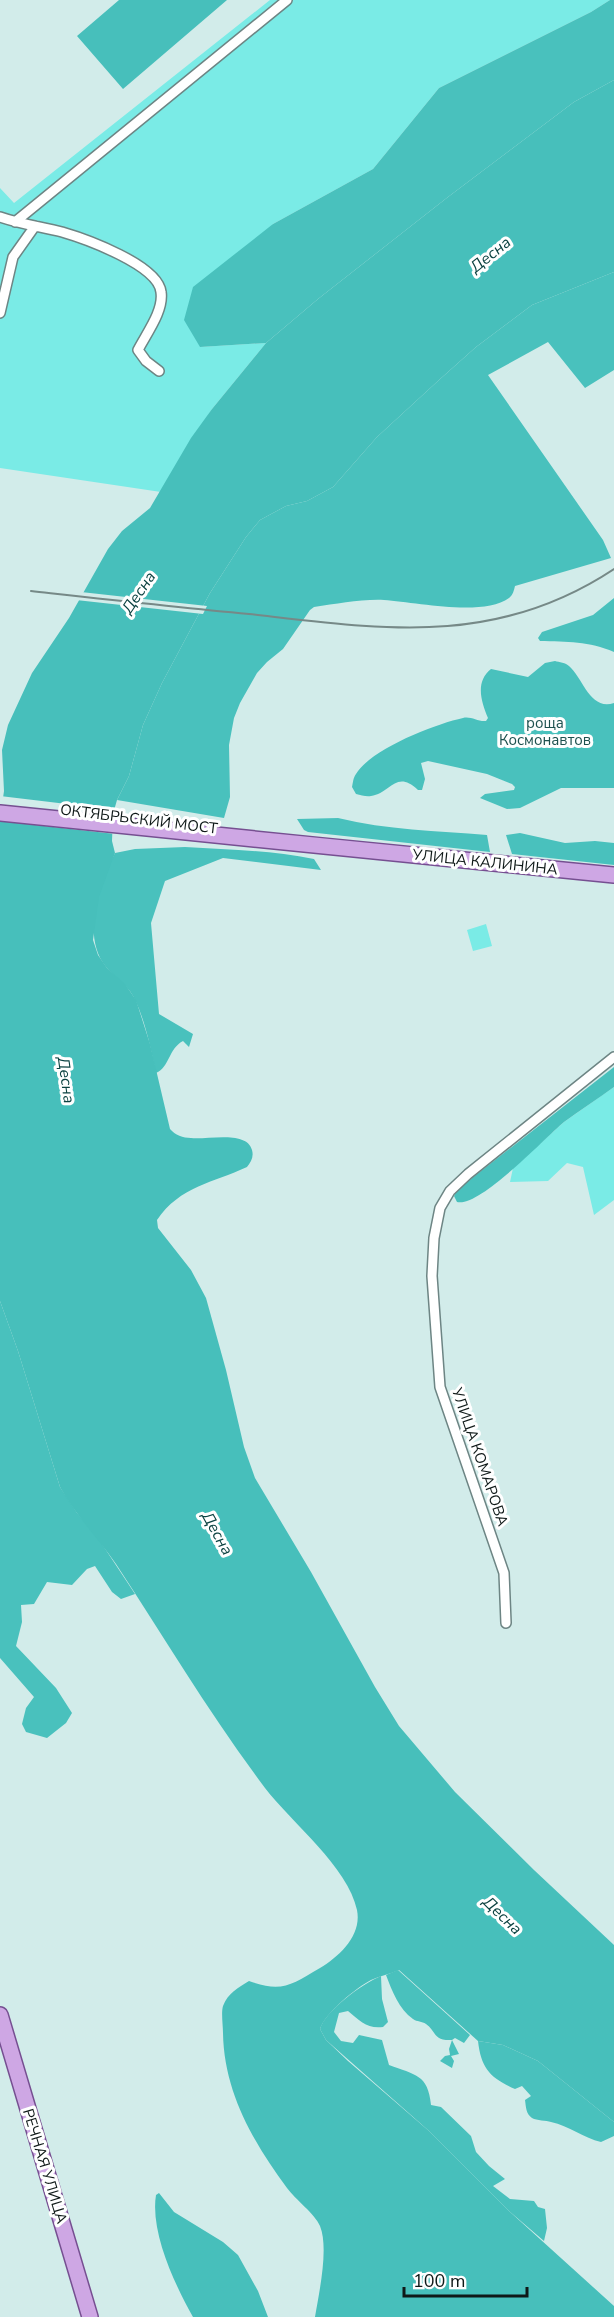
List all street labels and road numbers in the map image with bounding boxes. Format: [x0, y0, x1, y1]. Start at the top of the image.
street label: ОКТЯБРЬСКИЙ МОСТ [59, 799, 219, 839]
street label: УЛИЦА КАЛИНИНА [410, 844, 559, 880]
street label: УЛИЦА КОМАРОВА [447, 1384, 513, 1529]
street label: РЕЧНАЯ УЛИЦА [18, 2106, 72, 2226]

